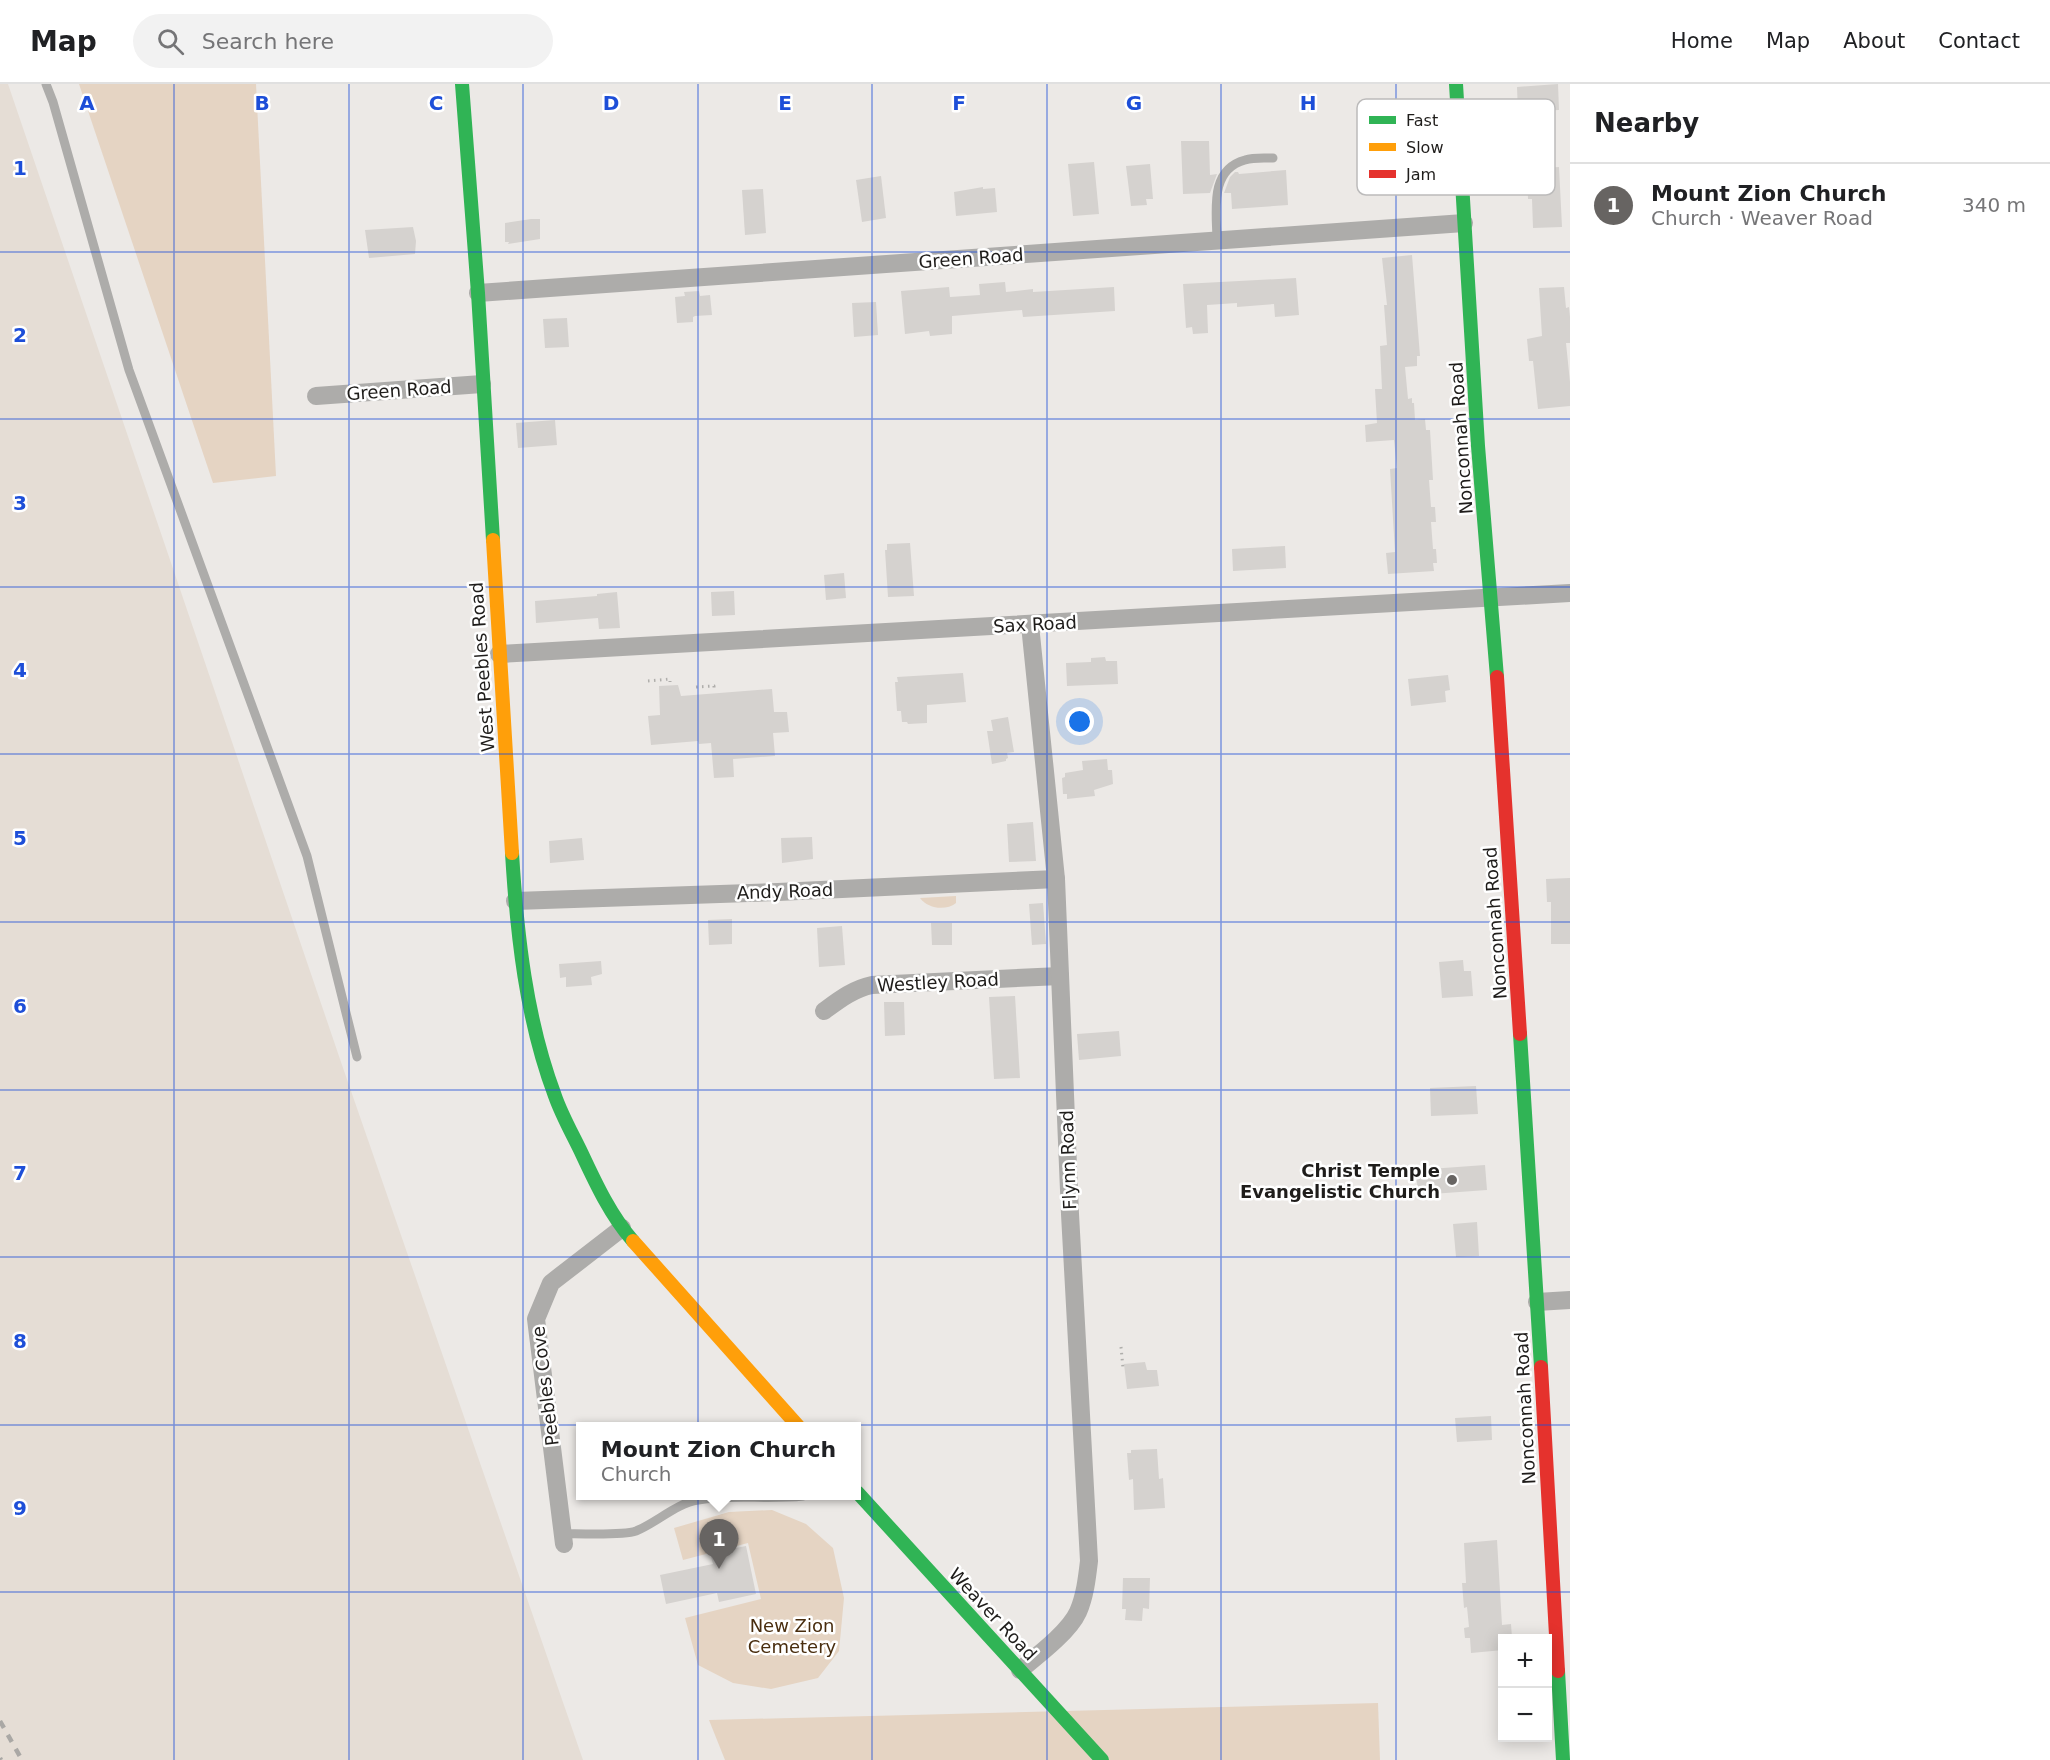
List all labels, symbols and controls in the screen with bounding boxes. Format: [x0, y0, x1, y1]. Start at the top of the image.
search box [133, 14, 553, 68]
text: Map [30, 25, 97, 58]
icon: search [154, 25, 187, 58]
text: Search here [202, 29, 334, 54]
text: Home [1671, 29, 1733, 53]
text: Map [1766, 29, 1810, 53]
text: About [1843, 29, 1905, 53]
text: Contact [1938, 29, 2020, 53]
text: A [79, 91, 95, 115]
text: B [254, 91, 270, 115]
text: C [429, 91, 443, 115]
text: D [603, 91, 619, 115]
text: E [778, 91, 792, 115]
text: F [952, 91, 966, 115]
text: G [1126, 91, 1142, 115]
text: H [1300, 91, 1316, 115]
legend [1357, 99, 1555, 195]
text: Nearby [1594, 108, 1699, 138]
text: Fast [1406, 111, 1438, 130]
text: Slow [1406, 138, 1443, 157]
text: 1 [13, 156, 27, 180]
text: Jam [1405, 165, 1436, 184]
text: Mount Zion Church [1651, 181, 1886, 206]
text: 1 [1607, 193, 1620, 217]
text: 340 m [1962, 193, 2026, 217]
text: Church · Weaver Road [1651, 206, 1873, 230]
street label: Green Road [918, 244, 1024, 272]
text: 2 [13, 323, 27, 347]
street label: Nonconnah Road [1445, 361, 1477, 515]
street label: Green Road [346, 376, 452, 404]
text: 3 [13, 491, 27, 515]
street label: West Peebles Road [466, 581, 498, 753]
street label: Sax Road [993, 611, 1077, 637]
text: 4 [13, 658, 27, 682]
your location [1065, 707, 1094, 736]
text: 5 [13, 826, 27, 850]
street label: Nonconnah Road [1479, 846, 1511, 1000]
street label: Andy Road [736, 879, 834, 903]
street label: Westley Road [877, 968, 999, 996]
text: 6 [13, 994, 27, 1018]
street label: Flynn Road [1056, 1110, 1080, 1210]
place label: Christ Temple Evangelistic Church [1240, 1160, 1440, 1202]
text: 7 [13, 1161, 27, 1185]
marker: Christ Temple Evangelistic Church [1445, 1173, 1459, 1187]
street label: Peebles Cove [527, 1325, 563, 1447]
text: 8 [13, 1329, 27, 1353]
street label: Nonconnah Road [1511, 1331, 1539, 1485]
popup [576, 1422, 861, 1500]
text: Mount Zion Church [601, 1437, 836, 1462]
text: Church [601, 1462, 672, 1486]
text: 9 [13, 1496, 27, 1520]
pin: 1 [700, 1520, 738, 1569]
street label: Weaver Road [945, 1563, 1041, 1665]
park label: New Zion Cemetery [748, 1615, 837, 1657]
map controls [1498, 1634, 1552, 1742]
button: + [1498, 1634, 1552, 1688]
button: − [1498, 1688, 1552, 1742]

